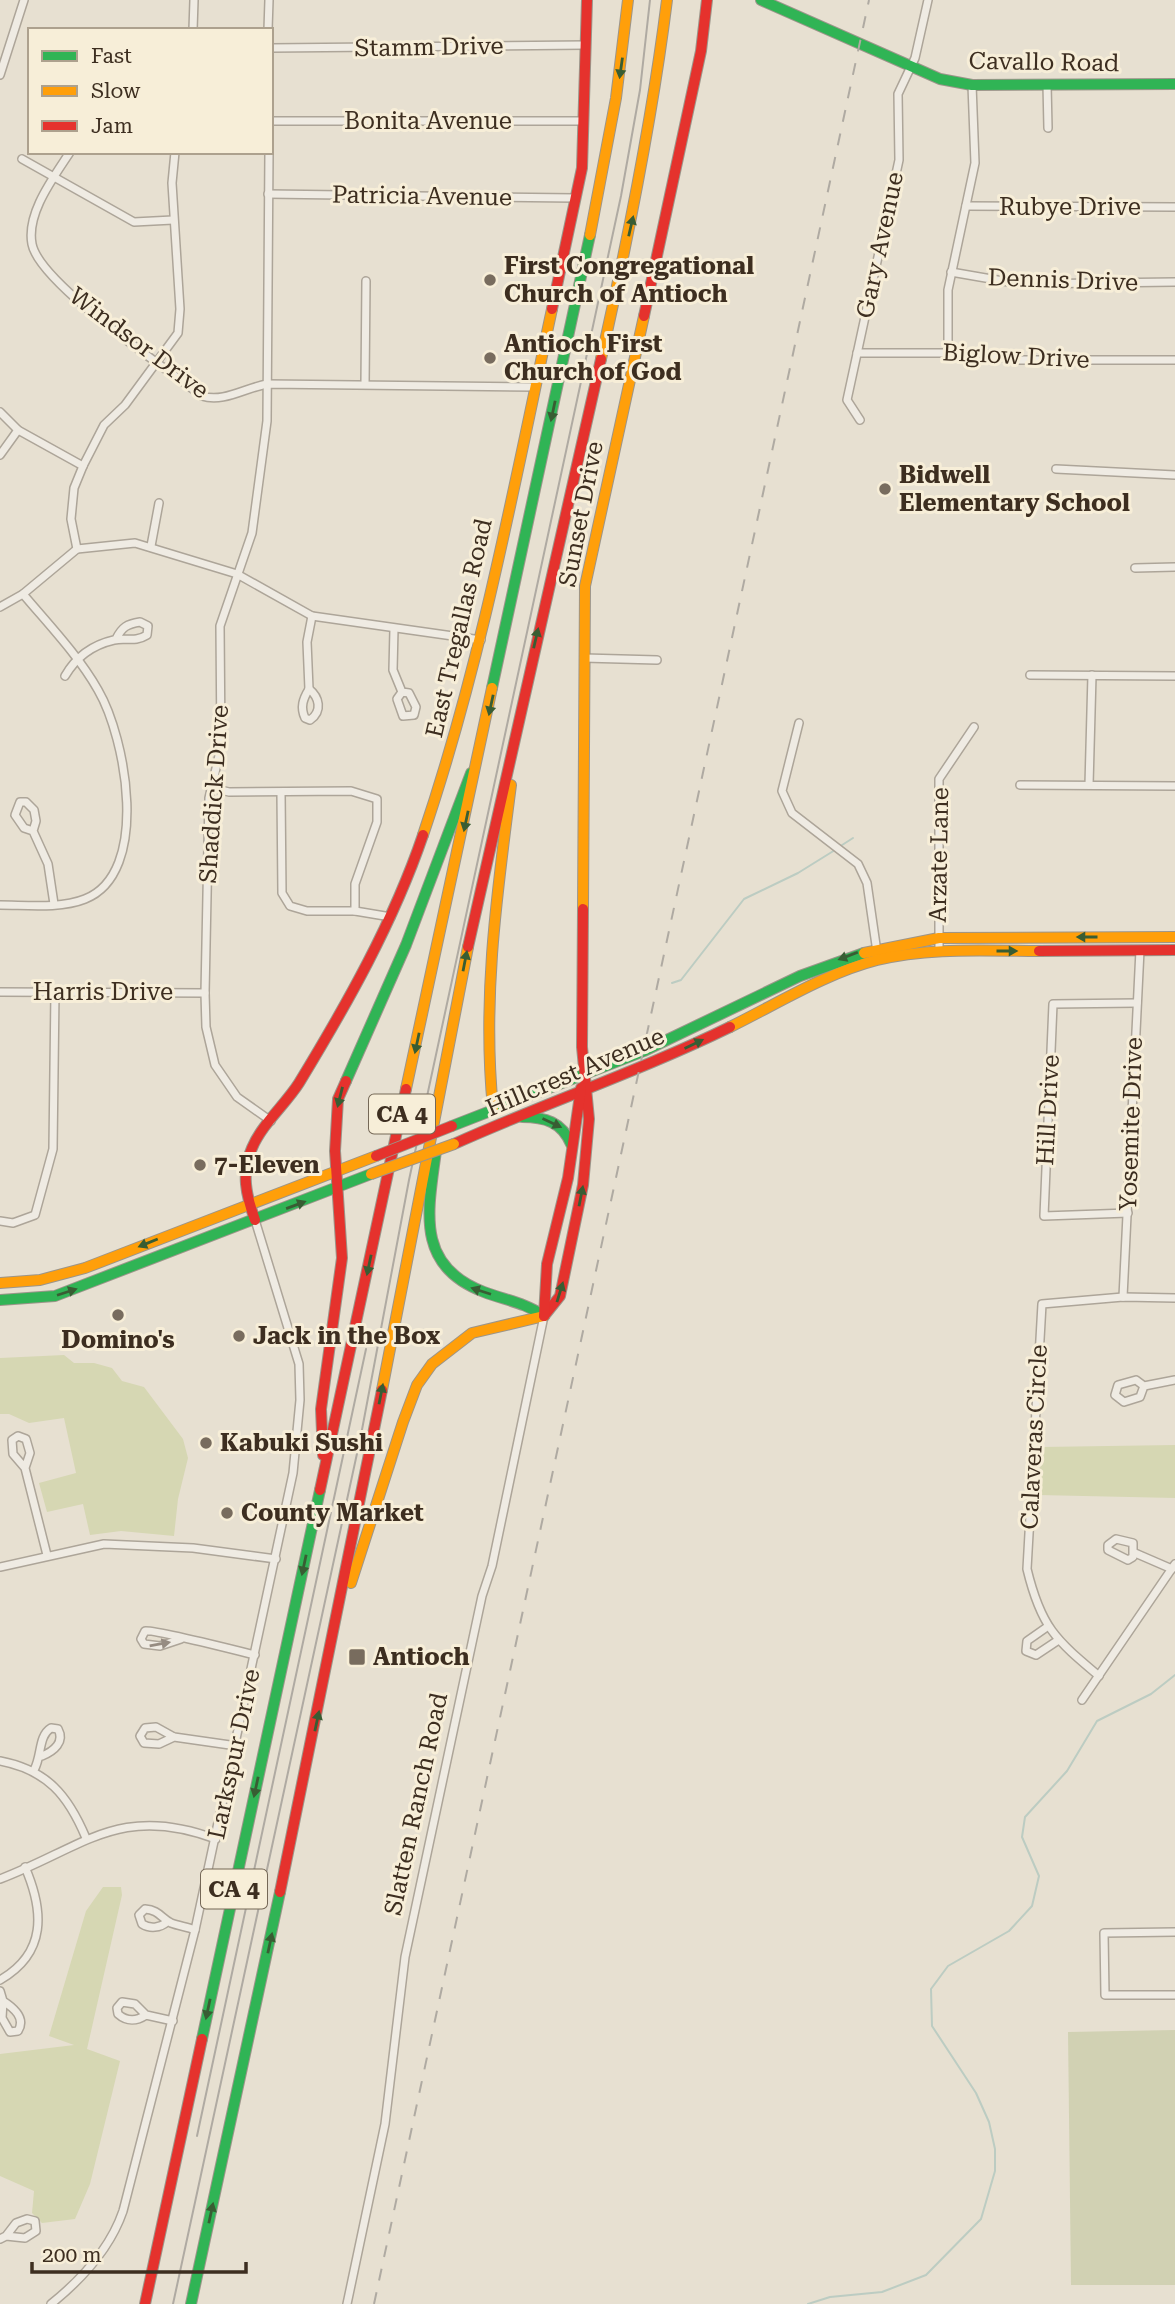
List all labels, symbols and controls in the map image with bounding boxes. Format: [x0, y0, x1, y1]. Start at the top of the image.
legend [28, 28, 273, 154]
street label: Stamm Drive [354, 32, 504, 62]
text: Fast [91, 44, 132, 68]
street label: Cavallo Road [968, 47, 1120, 77]
one-way arrow [615, 57, 626, 79]
text: Slow [91, 79, 141, 103]
street label: Bonita Avenue [344, 107, 512, 135]
text: Jam [91, 114, 133, 138]
street label: Gary Avenue [851, 169, 909, 321]
street label: Patricia Avenue [332, 180, 512, 212]
street label: Rubye Drive [999, 193, 1141, 221]
one-way arrow [626, 215, 637, 237]
place label: First Congregational Church of Antioch [504, 252, 754, 308]
street label: Dennis Drive [987, 263, 1139, 297]
marker: First Congregational Church of Antioch [482, 272, 498, 288]
street label: Windsor Drive [64, 281, 214, 405]
place label: Antioch First Church of God [504, 330, 681, 386]
street label: Biglow Drive [942, 338, 1090, 374]
marker: Antioch First Church of God [482, 350, 498, 366]
one-way arrow [548, 400, 559, 422]
street label: Sunset Drive [553, 439, 609, 589]
place label: Bidwell Elementary School [899, 461, 1130, 517]
marker: Bidwell Elementary School [877, 481, 893, 497]
street label: East Tregallas Road [420, 516, 498, 740]
one-way arrow [531, 627, 542, 649]
one-way arrow [485, 694, 496, 716]
street label: Shaddick Drive [194, 704, 234, 884]
street label: Arzate Lane [924, 787, 954, 923]
one-way arrow [460, 810, 471, 832]
one-way arrow [1075, 931, 1097, 943]
one-way arrow [996, 945, 1018, 957]
one-way arrow [460, 950, 471, 972]
one-way arrow [837, 950, 858, 961]
street label: Harris Drive [33, 978, 173, 1006]
street label: Hillcrest Avenue [482, 1022, 668, 1122]
one-way arrow [412, 1032, 423, 1054]
street label: Yosemite Drive [1114, 1037, 1148, 1211]
one-way arrow [684, 1038, 704, 1049]
street label: Hill Drive [1031, 1054, 1065, 1166]
one-way arrow [335, 1087, 346, 1109]
road number: CA 4 [369, 1094, 435, 1134]
one-way arrow [541, 1117, 562, 1129]
place label: 7-Eleven [214, 1151, 320, 1179]
marker: 7-Eleven [192, 1157, 208, 1173]
one-way arrow [576, 1185, 587, 1207]
one-way arrow [286, 1200, 307, 1211]
one-way arrow [138, 1238, 159, 1249]
one-way arrow [363, 1254, 374, 1276]
one-way arrow [556, 1281, 566, 1302]
one-way arrow [471, 1285, 492, 1296]
one-way arrow [57, 1286, 78, 1296]
marker: Domino's [110, 1307, 126, 1323]
place label: Jack in the Box [253, 1322, 440, 1350]
place label: Domino's [61, 1326, 175, 1354]
marker: Jack in the Box [231, 1328, 247, 1344]
street label: Calaveras Circle [1015, 1344, 1053, 1530]
one-way arrow [376, 1383, 387, 1405]
place label: Kabuki Sushi [220, 1429, 383, 1457]
marker: Kabuki Sushi [198, 1435, 214, 1451]
place label: County Market [241, 1499, 424, 1527]
marker: County Market [219, 1505, 235, 1521]
one-way arrow [299, 1554, 310, 1576]
one-way arrow [149, 1638, 171, 1649]
place label: Antioch [373, 1643, 470, 1671]
marker: Antioch [347, 1647, 367, 1667]
street label: Larkspur Drive [202, 1666, 266, 1842]
street label: Slatten Ranch Road [379, 1690, 453, 1918]
one-way arrow [311, 1710, 322, 1732]
one-way arrow [251, 1776, 262, 1798]
road number: CA 4 [201, 1870, 267, 1908]
one-way arrow [264, 1932, 275, 1954]
one-way arrow [203, 1998, 214, 2020]
one-way arrow [205, 2202, 216, 2224]
scale bar [32, 2230, 245, 2274]
text: 200 m [42, 2243, 102, 2267]

